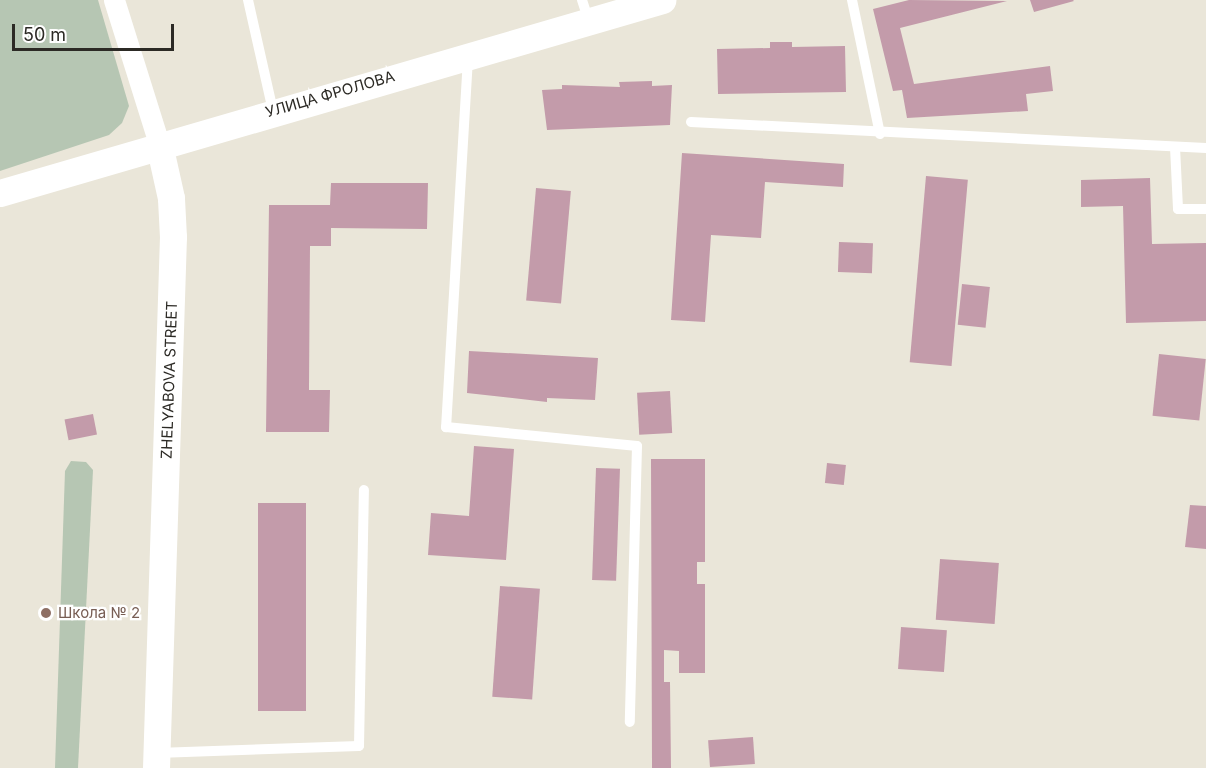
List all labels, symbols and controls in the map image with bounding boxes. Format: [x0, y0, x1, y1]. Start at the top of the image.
scale bar [15, 12, 177, 50]
text: 50 m [23, 24, 66, 45]
street label: УЛИЦА ФРОЛОВА [263, 67, 397, 121]
street label: ZHELYABOVA STREET [157, 301, 181, 459]
place label: Школа № 2 [58, 604, 140, 622]
marker: Школа № 2 [39, 606, 53, 620]

